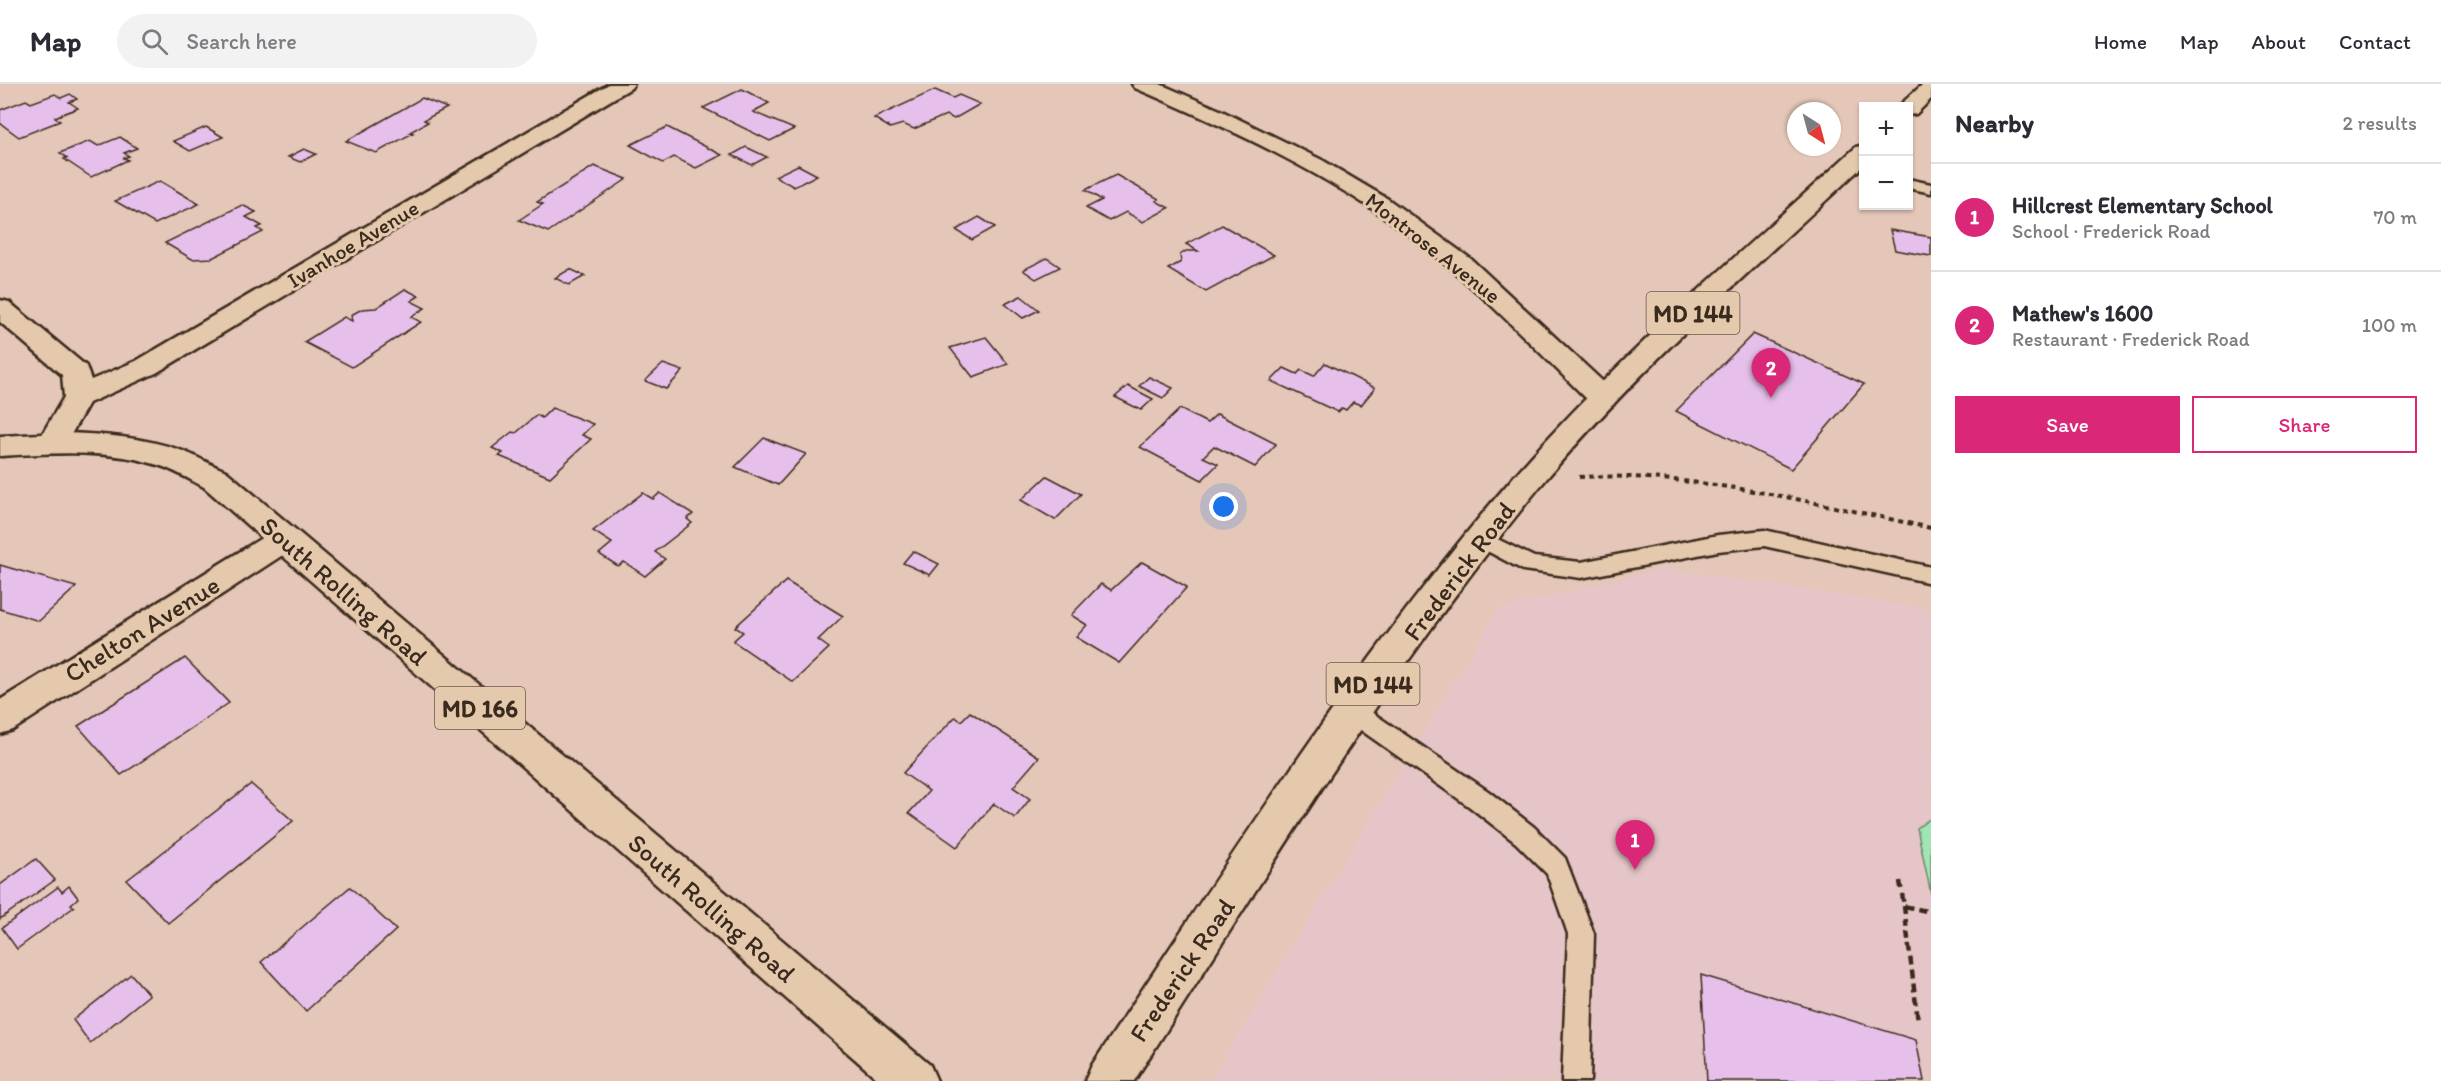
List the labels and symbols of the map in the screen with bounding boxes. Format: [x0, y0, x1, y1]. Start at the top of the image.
north arrow [1787, 102, 1841, 156]
street label: Montrose Avenue [1360, 187, 1506, 309]
street label: Ivanhoe Avenue [282, 194, 424, 294]
road number: MD 144 [1646, 292, 1740, 334]
pin: 2 [1752, 348, 1790, 398]
your location [1209, 492, 1238, 521]
street label: Frederick Road [1396, 495, 1522, 647]
street label: South Rolling Road [254, 510, 435, 673]
street label: Chelton Avenue [59, 569, 225, 689]
road number: MD 144 [1326, 663, 1420, 705]
road number: MD 166 [435, 687, 525, 729]
pin: 1 [1616, 820, 1654, 870]
street label: South Rolling Road [622, 827, 803, 990]
street label: Frederick Road [1122, 892, 1242, 1048]

